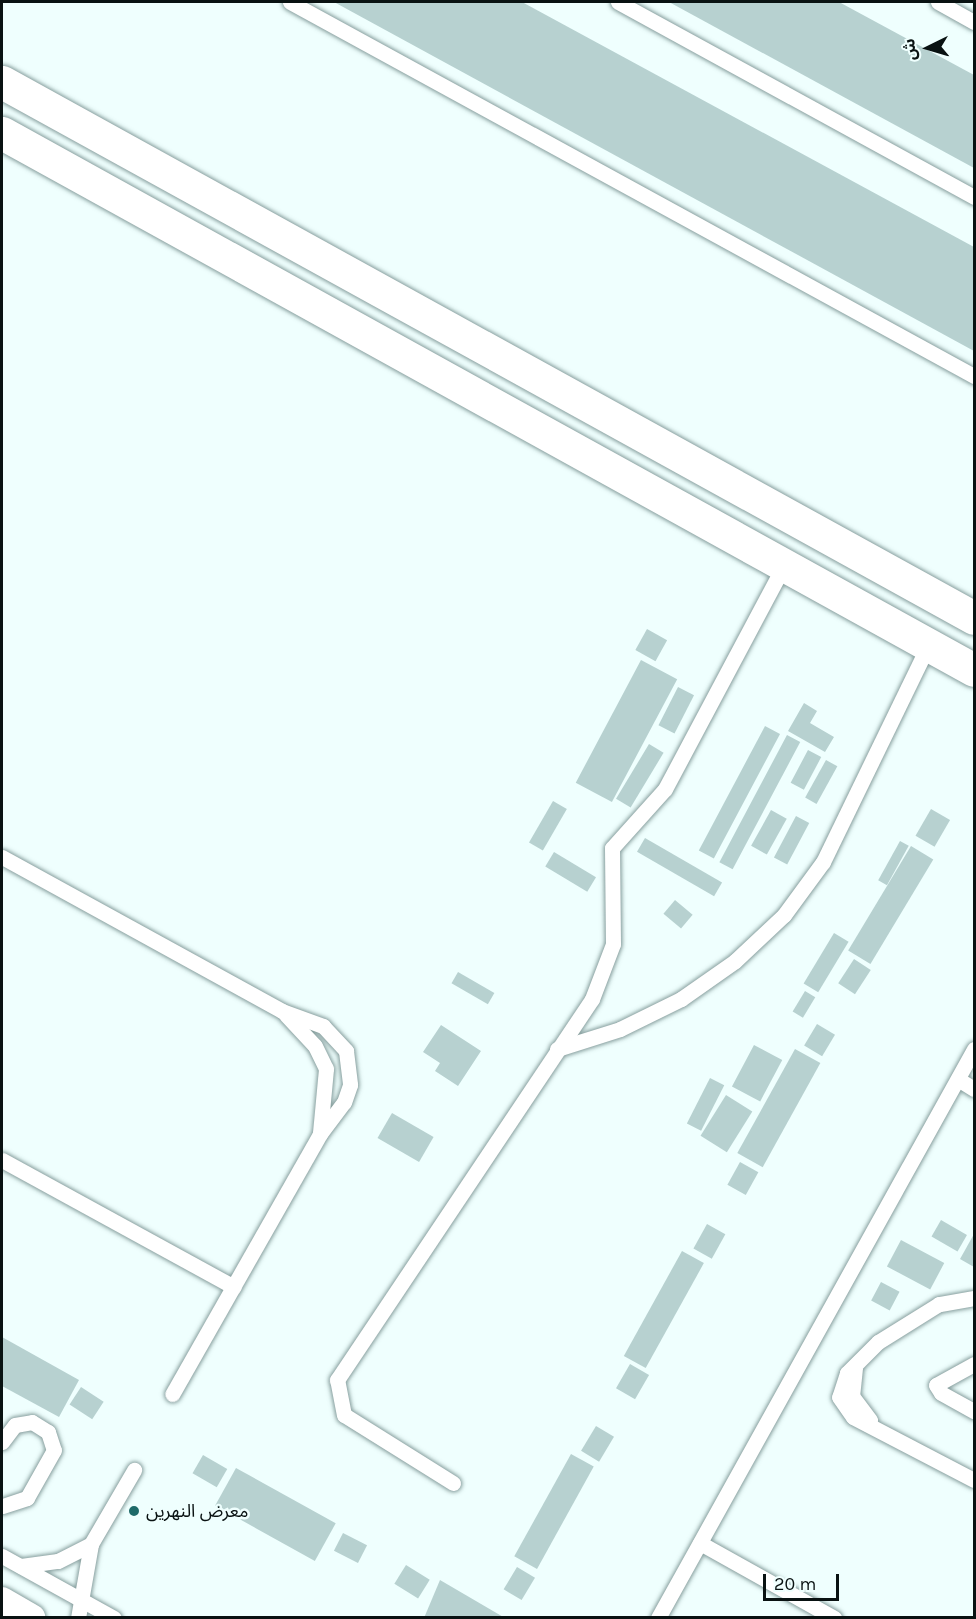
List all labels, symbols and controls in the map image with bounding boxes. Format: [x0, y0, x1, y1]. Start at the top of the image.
north arrow [898, 18, 958, 78]
text: ش [899, 38, 920, 61]
place label: معرض النهرين [146, 1500, 249, 1522]
marker: معرض النهرين [127, 1504, 141, 1518]
scale bar [766, 1562, 842, 1600]
text: 20 m [774, 1573, 816, 1595]

